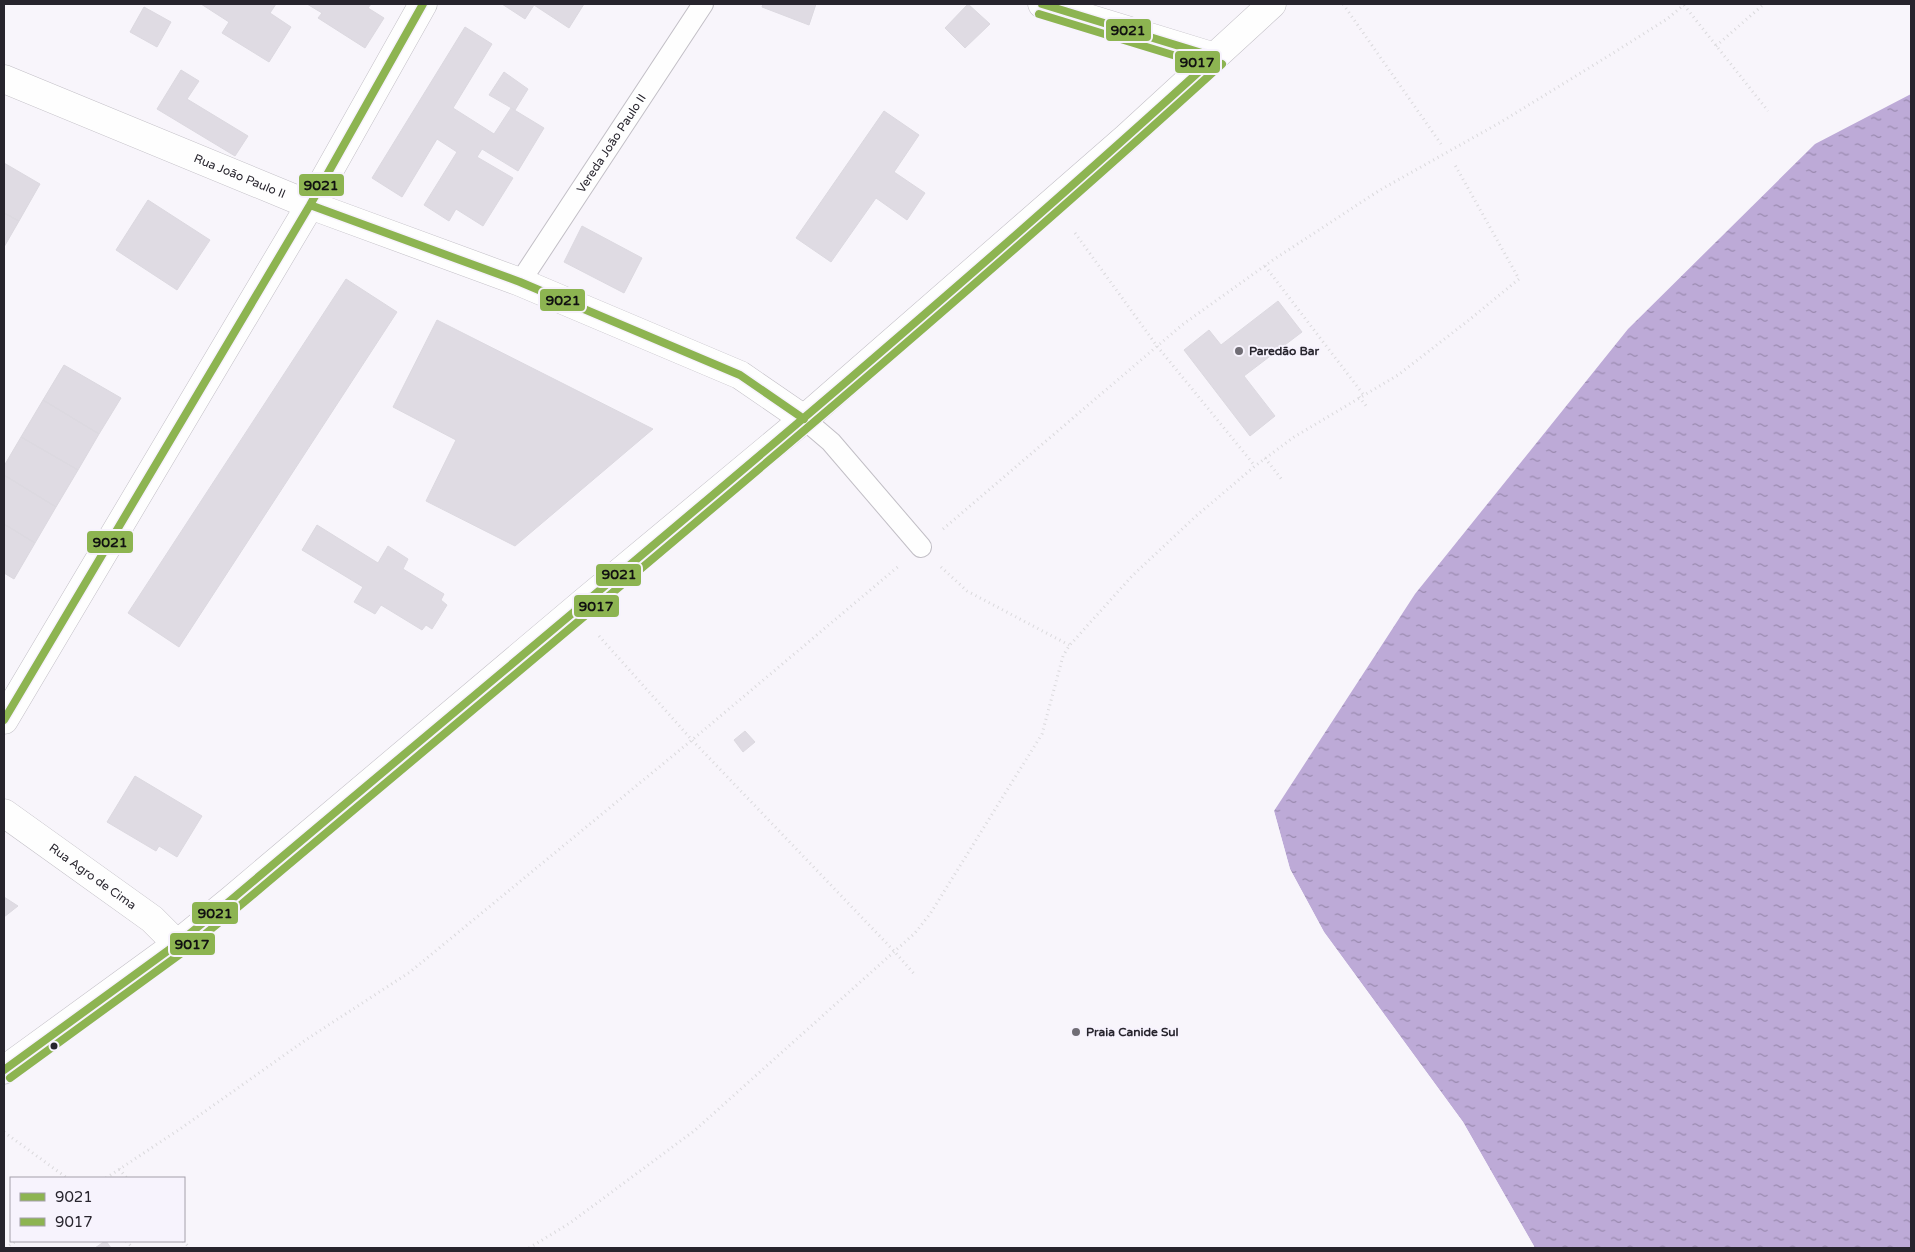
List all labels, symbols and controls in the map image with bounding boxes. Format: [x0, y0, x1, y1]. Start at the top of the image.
line badge: 9021 [1105, 18, 1152, 42]
text: 9021 [1110, 22, 1146, 39]
line badge: 9017 [1174, 50, 1221, 74]
text: 9017 [1179, 54, 1215, 71]
street label: Vereda João Paulo II [574, 91, 649, 195]
street label: Rua João Paulo II [192, 151, 288, 201]
line badge: 9021 [298, 173, 345, 197]
text: 9021 [303, 177, 339, 194]
line badge: 9021 [539, 288, 586, 312]
text: 9021 [545, 292, 581, 309]
place label: Paredão Bar [1249, 344, 1319, 358]
marker: Paredão Bar [1233, 345, 1245, 357]
line badge: 9021 [86, 530, 134, 554]
text: 9021 [92, 534, 128, 551]
line badge: 9021 [595, 563, 642, 587]
text: 9021 [601, 566, 637, 583]
line badge: 9017 [573, 594, 620, 618]
text: 9017 [578, 598, 614, 615]
street label: Rua Agro de Cima [46, 841, 139, 912]
line badge: 9021 [191, 901, 239, 925]
text: 9021 [197, 905, 233, 922]
line badge: 9017 [169, 932, 216, 956]
text: 9017 [174, 936, 210, 953]
place label: Praia Canide Sul [1086, 1025, 1179, 1039]
marker: Praia Canide Sul [1070, 1026, 1082, 1038]
unlabelled marker [49, 1041, 59, 1051]
legend [10, 1177, 185, 1242]
text: 9021 [55, 1188, 93, 1206]
text: 9017 [55, 1213, 93, 1231]

